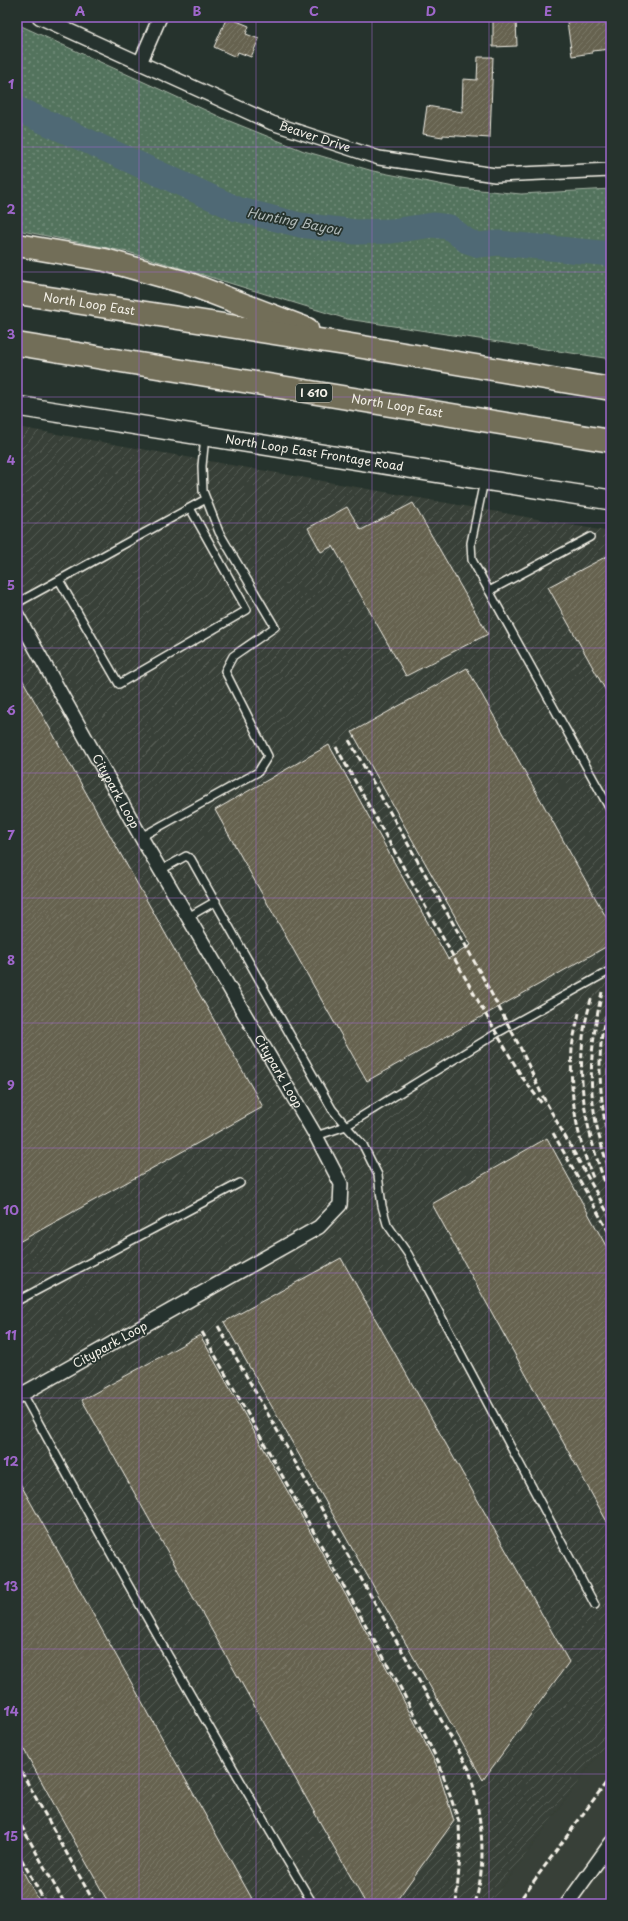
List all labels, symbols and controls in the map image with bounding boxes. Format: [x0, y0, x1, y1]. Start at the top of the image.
text: A [75, 1, 85, 20]
text: B [193, 1, 202, 20]
text: C [309, 1, 319, 20]
text: D [426, 1, 436, 20]
text: E [544, 1, 552, 20]
text: 1 [8, 74, 14, 93]
street label: Beaver Drive [277, 116, 353, 156]
text: 2 [6, 199, 16, 218]
water label: Hunting Bayou [246, 202, 344, 239]
street label: North Loop East [42, 287, 137, 319]
text: 3 [7, 324, 16, 343]
road number: I 610 [296, 384, 332, 402]
street label: North Loop East [350, 389, 444, 421]
street label: North Loop East Frontage Road [224, 429, 405, 475]
text: 4 [7, 450, 16, 469]
text: 5 [7, 575, 15, 594]
text: 6 [6, 700, 16, 719]
street label: Citypark Loop [88, 750, 144, 831]
text: 7 [7, 825, 15, 844]
text: 8 [7, 950, 15, 969]
street label: Citypark Loop [250, 1031, 308, 1111]
text: 9 [7, 1075, 15, 1094]
text: 10 [3, 1200, 19, 1219]
street label: Citypark Loop [69, 1316, 150, 1372]
text: 11 [5, 1325, 17, 1344]
text: 12 [3, 1451, 19, 1470]
text: 13 [4, 1576, 19, 1595]
text: 14 [3, 1701, 19, 1720]
text: 15 [4, 1826, 18, 1845]

